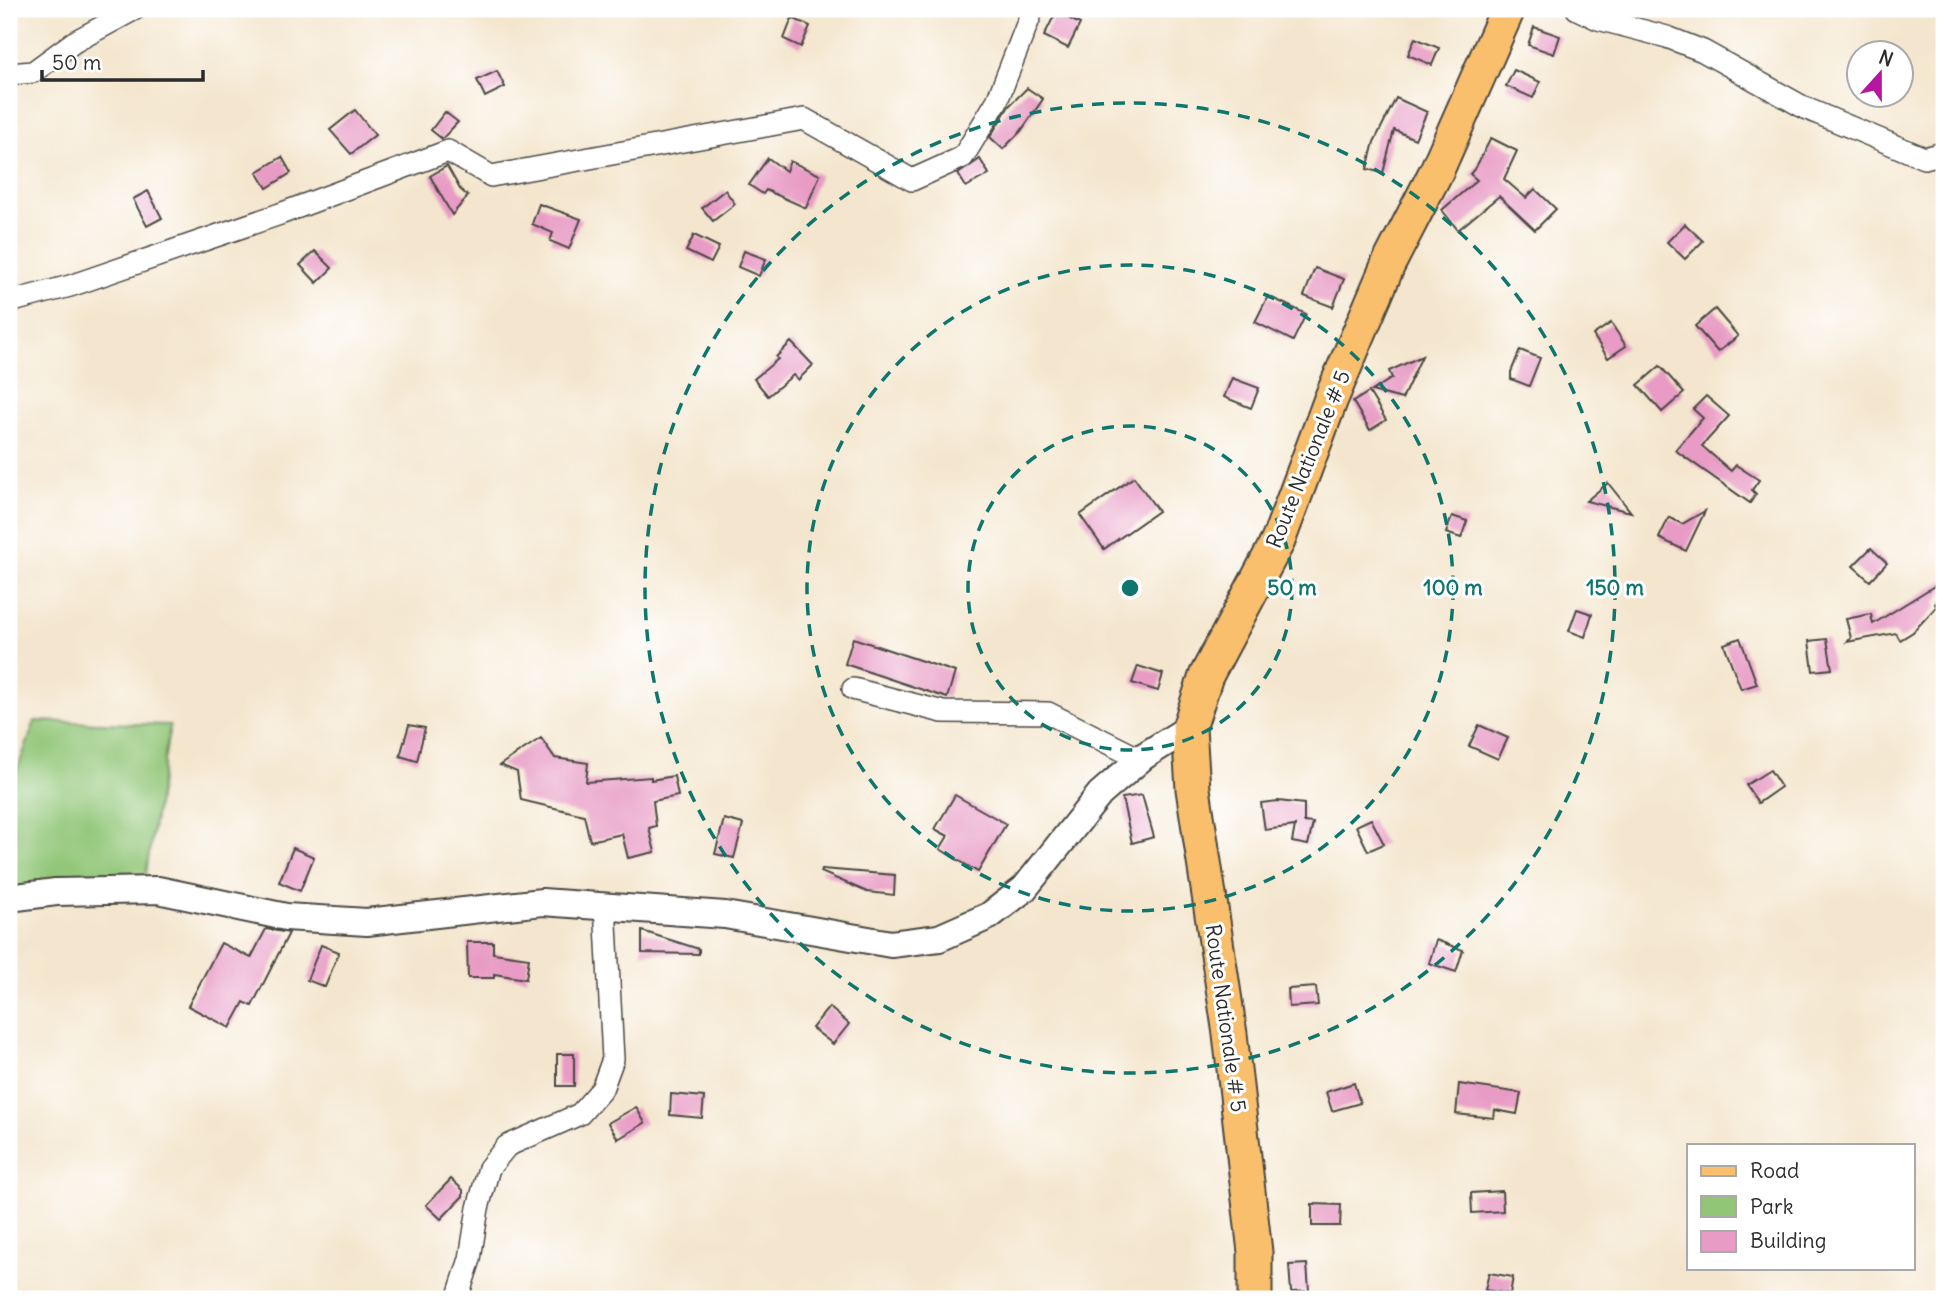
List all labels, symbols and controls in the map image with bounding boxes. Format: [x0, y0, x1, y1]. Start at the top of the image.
scale bar [42, 38, 203, 82]
north arrow [1844, 38, 1914, 108]
text: N [1876, 45, 1897, 72]
text: 50 m [52, 49, 101, 76]
street label: Route Nationale # 5 [1260, 366, 1356, 552]
text: 50 m [1267, 574, 1317, 601]
text: 100 m [1423, 574, 1483, 601]
text: 150 m [1586, 574, 1644, 601]
centre of rings [1118, 576, 1142, 600]
street label: Route Nationale # 5 [1199, 922, 1253, 1114]
legend [1687, 1144, 1914, 1270]
text: Road [1750, 1157, 1799, 1184]
text: Park [1750, 1193, 1793, 1220]
text: Building [1750, 1227, 1826, 1254]

